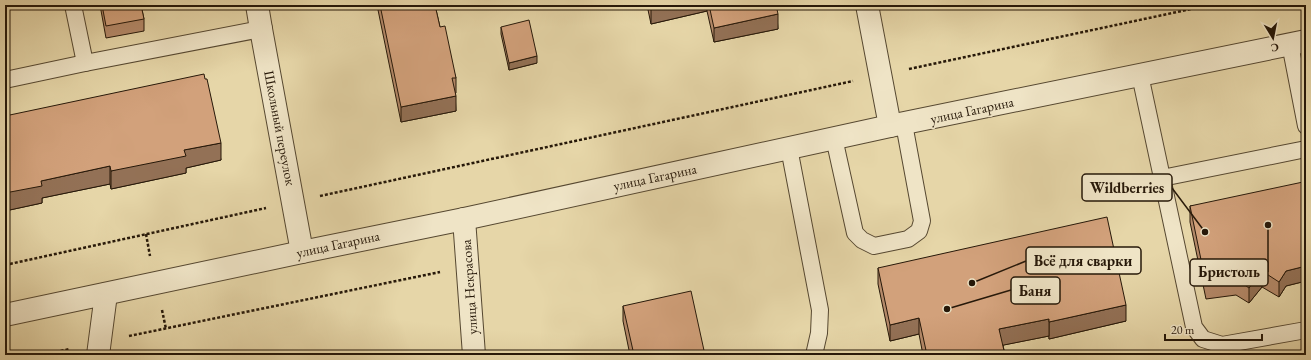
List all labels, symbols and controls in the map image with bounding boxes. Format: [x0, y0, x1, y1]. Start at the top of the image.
north arrow [1253, 18, 1293, 58]
text: С [1269, 40, 1280, 55]
street label: Школьный переулок [260, 69, 300, 187]
street label: улица Гагарина [929, 92, 1016, 128]
street label: улица Гагарина [612, 159, 699, 195]
callout: Wildberries [1082, 174, 1172, 201]
text: Wildberries [1090, 178, 1164, 197]
street label: улица Гагарина [295, 226, 382, 262]
street label: улица Некрасова [457, 238, 481, 335]
callout: Всё для сварки [1026, 247, 1141, 274]
text: Всё для сварки [1034, 251, 1132, 270]
callout: Бристоль [1190, 259, 1268, 286]
text: Бристоль [1198, 262, 1260, 281]
callout: Баня [1011, 277, 1060, 304]
text: Баня [1019, 281, 1051, 300]
scale bar [1165, 316, 1262, 342]
text: 20 m [1171, 322, 1195, 338]

